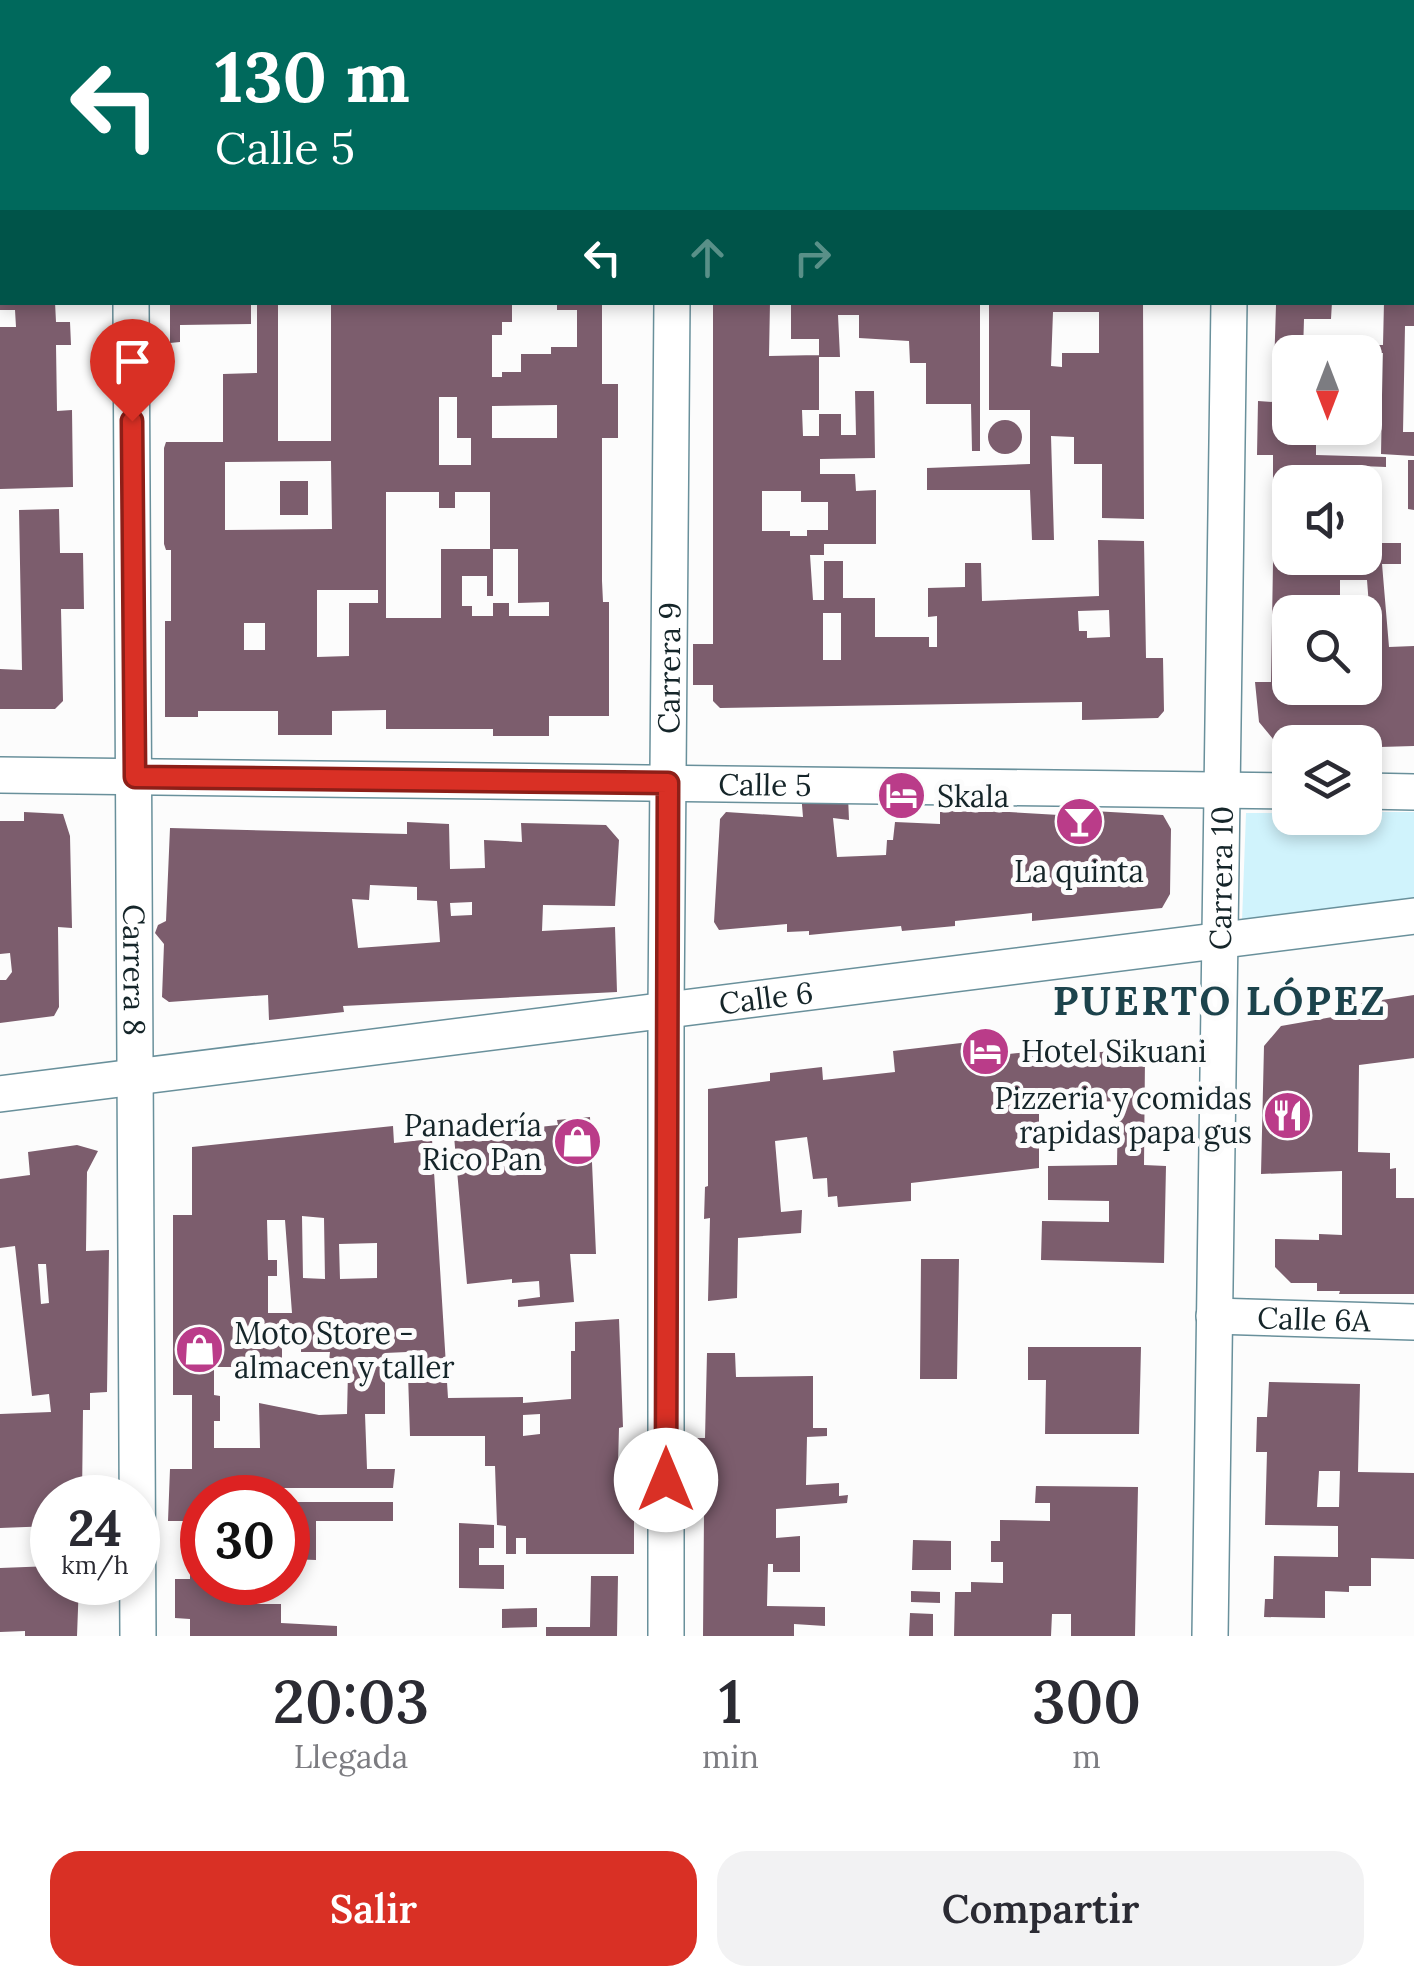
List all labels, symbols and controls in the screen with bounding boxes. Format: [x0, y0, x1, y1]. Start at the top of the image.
text: 130 m [215, 32, 410, 121]
icon: left [50, 40, 180, 170]
text: Calle 5 [215, 119, 355, 176]
icon: left [575, 230, 630, 285]
icon: ahead [680, 230, 735, 285]
icon: right [785, 230, 840, 285]
pin [90, 319, 175, 422]
icon: arrive [105, 334, 160, 389]
north arrow [1272, 335, 1382, 445]
map controls [1272, 335, 1382, 835]
button: sound [1272, 465, 1382, 575]
button: search [1272, 595, 1382, 705]
street label: Carrera 9 [649, 602, 688, 734]
button: layers [1272, 725, 1382, 835]
street label: Calle 5 [718, 765, 812, 804]
hotel icon: Skala [876, 770, 928, 822]
place label: Skala [937, 777, 1009, 815]
bar icon: La quinta [1053, 796, 1105, 848]
street label: Carrera 10 [1201, 806, 1241, 950]
place label: La quinta [1014, 852, 1144, 890]
street label: Carrera 8 [115, 904, 154, 1036]
street label: Calle 6 [717, 973, 815, 1022]
district label: PUERTO LÓPEZ [1053, 975, 1387, 1026]
hotel icon: Hotel Sikuani [960, 1025, 1012, 1077]
place label: Hotel Sikuani [1021, 1032, 1207, 1070]
place label: Pizzeria y comidas rapidas papa gus [994, 1079, 1252, 1152]
restaurant icon: Pizzeria y comidas rapidas papa gus [1261, 1089, 1313, 1141]
place label: Panadería Rico Pan [404, 1106, 542, 1178]
shop icon: Panadería Rico Pan [551, 1116, 603, 1168]
street label: Calle 6A [1257, 1298, 1372, 1340]
place label: Moto Store - almacen y taller [234, 1314, 455, 1387]
shop icon: Moto Store - almacen y taller [173, 1324, 225, 1376]
position arrow [614, 1428, 718, 1532]
speed limit sign: 30 [180, 1475, 310, 1605]
text: 24 [68, 1496, 122, 1560]
text: km/h [61, 1549, 129, 1581]
text: 20:03 [273, 1663, 429, 1739]
text: 1 [719, 1663, 742, 1739]
text: 300 [1032, 1663, 1141, 1739]
text: Llegada [294, 1736, 408, 1777]
text: min [702, 1736, 759, 1777]
text: m [1072, 1736, 1101, 1777]
button: Salir [50, 1851, 697, 1966]
button: Compartir [717, 1851, 1364, 1966]

